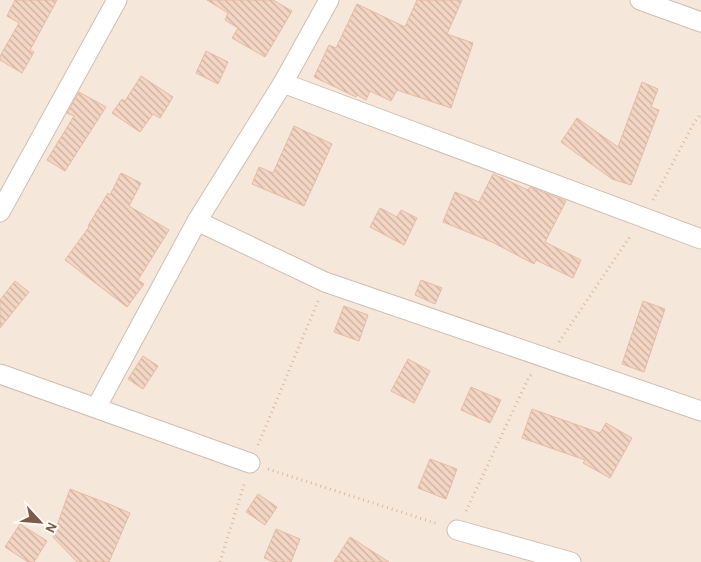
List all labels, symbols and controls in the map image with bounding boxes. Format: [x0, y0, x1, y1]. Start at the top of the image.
north arrow [15, 497, 65, 547]
text: N [42, 520, 59, 535]

